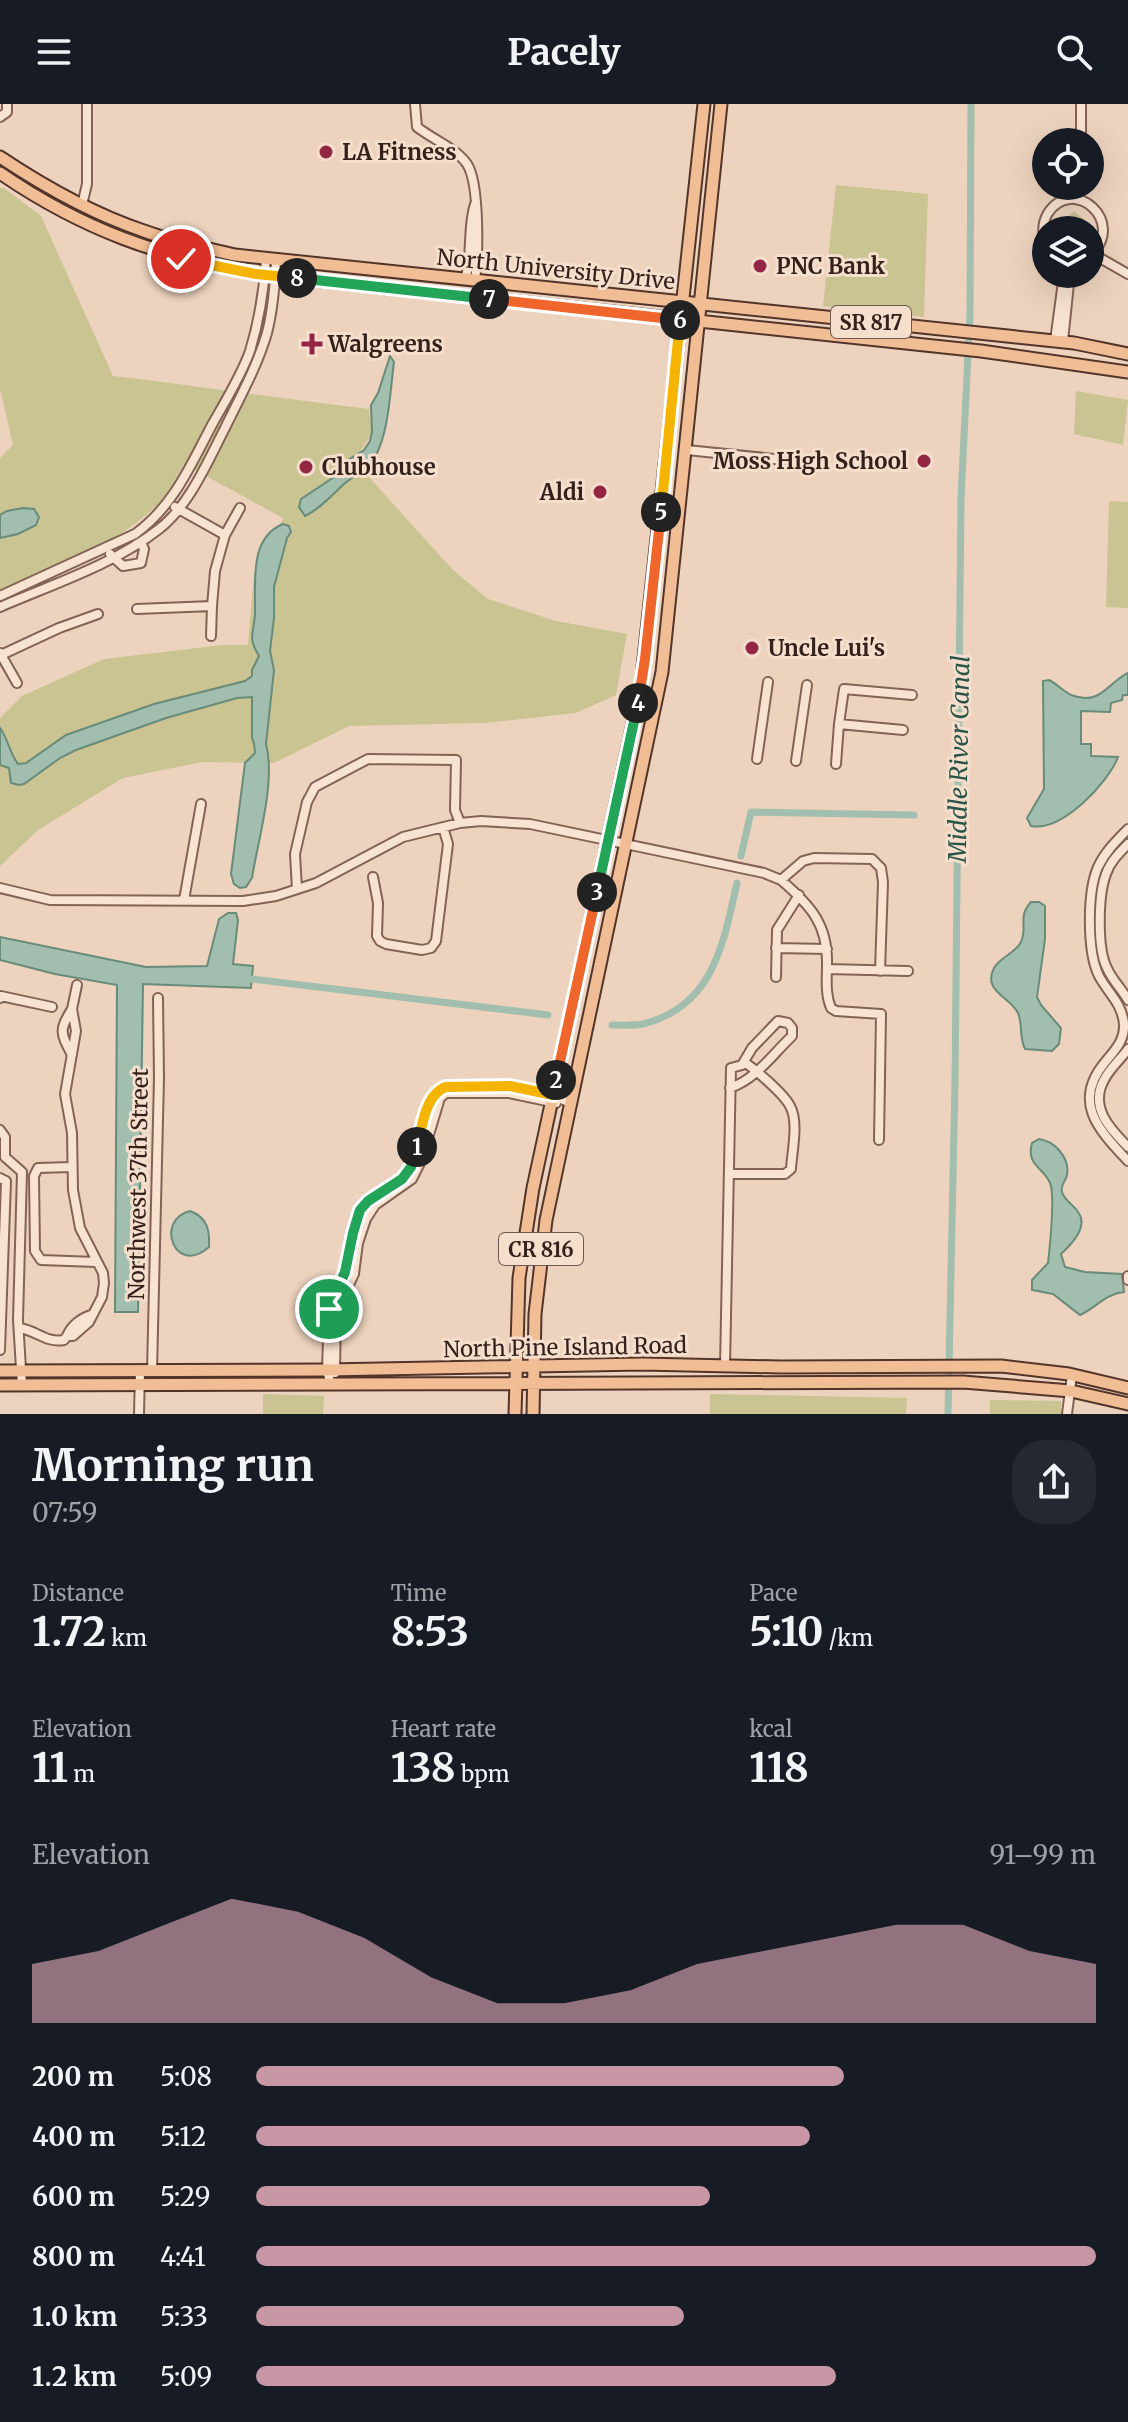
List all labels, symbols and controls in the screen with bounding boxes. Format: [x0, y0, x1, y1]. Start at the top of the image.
icon: menu [32, 30, 76, 74]
text: Pacely [507, 30, 621, 75]
icon: search [1052, 30, 1096, 74]
map controls [1032, 128, 1104, 288]
button: locate [1032, 128, 1104, 200]
place label: LA Fitness [342, 138, 457, 166]
marker: LA Fitness [317, 143, 335, 161]
button: layers [1032, 216, 1104, 288]
pin [147, 225, 215, 293]
icon: check [159, 237, 203, 281]
street label: North University Drive [435, 243, 677, 295]
place label: PNC Bank [776, 252, 886, 280]
marker: PNC Bank [751, 257, 769, 275]
pin: 8 [277, 258, 317, 298]
text: 8 [290, 264, 304, 292]
pin: 7 [469, 279, 509, 319]
text: 7 [482, 285, 496, 313]
pin: 6 [660, 300, 700, 340]
text: 6 [673, 306, 687, 334]
road number: SR 817 [831, 306, 911, 338]
place label: Walgreens [327, 330, 443, 358]
marker: Walgreens [303, 335, 321, 353]
place label: Moss High School [713, 447, 908, 475]
marker: Moss High School [915, 452, 933, 470]
place label: Clubhouse [322, 453, 436, 481]
marker: Clubhouse [297, 458, 315, 476]
place label: Aldi [539, 478, 584, 506]
marker: Aldi [591, 483, 609, 501]
pin: 5 [641, 492, 681, 532]
text: 5 [655, 498, 667, 526]
place label: Uncle Lui's [768, 634, 885, 662]
marker: Uncle Lui's [743, 639, 761, 657]
water label: Middle River Canal [942, 655, 976, 864]
pin: 4 [618, 683, 658, 723]
text: 4 [631, 689, 645, 717]
pin: 3 [577, 872, 617, 912]
text: 3 [591, 878, 603, 906]
pin: 2 [536, 1060, 576, 1100]
text: 2 [550, 1066, 562, 1094]
street label: Northwest 37th Street [122, 1067, 154, 1300]
pin: 1 [397, 1127, 437, 1167]
text: 1 [412, 1133, 422, 1161]
road number: CR 816 [499, 1233, 583, 1265]
pin [295, 1275, 363, 1343]
icon: arrive [307, 1287, 351, 1331]
street label: North Pine Island Road [443, 1331, 687, 1363]
text: Morning run [32, 1438, 314, 1493]
button: share [1012, 1440, 1096, 1524]
text: 07:59 [32, 1496, 98, 1529]
text: Distance [32, 1579, 124, 1607]
text: Time [391, 1579, 446, 1607]
text: Pace [749, 1579, 797, 1607]
text: 1.72 [32, 1607, 106, 1657]
text: 8:53 [391, 1607, 469, 1657]
text: 5:10 [749, 1607, 824, 1657]
text: km [106, 1624, 147, 1652]
text: /km [824, 1624, 873, 1652]
text: Elevation [32, 1715, 132, 1743]
text: Heart rate [391, 1715, 496, 1743]
text: kcal [749, 1715, 793, 1743]
text: 11 [32, 1743, 68, 1793]
text: 138 [391, 1743, 456, 1793]
text: 118 [749, 1743, 809, 1793]
text: m [68, 1760, 95, 1788]
text: bpm [456, 1760, 510, 1788]
text: Elevation [32, 1838, 150, 1871]
text: 91–99 m [989, 1838, 1096, 1871]
text: 200 m [32, 2060, 114, 2093]
text: 5:08 [160, 2060, 212, 2093]
text: 400 m [32, 2120, 115, 2153]
text: 5:12 [160, 2120, 206, 2153]
text: 600 m [32, 2180, 115, 2213]
text: 5:29 [160, 2180, 210, 2213]
text: 800 m [32, 2240, 115, 2273]
text: 4:41 [160, 2240, 206, 2273]
text: 1.0 km [32, 2300, 117, 2333]
text: 5:33 [160, 2300, 208, 2333]
text: 1.2 km [32, 2360, 117, 2393]
text: 5:09 [160, 2360, 212, 2393]

